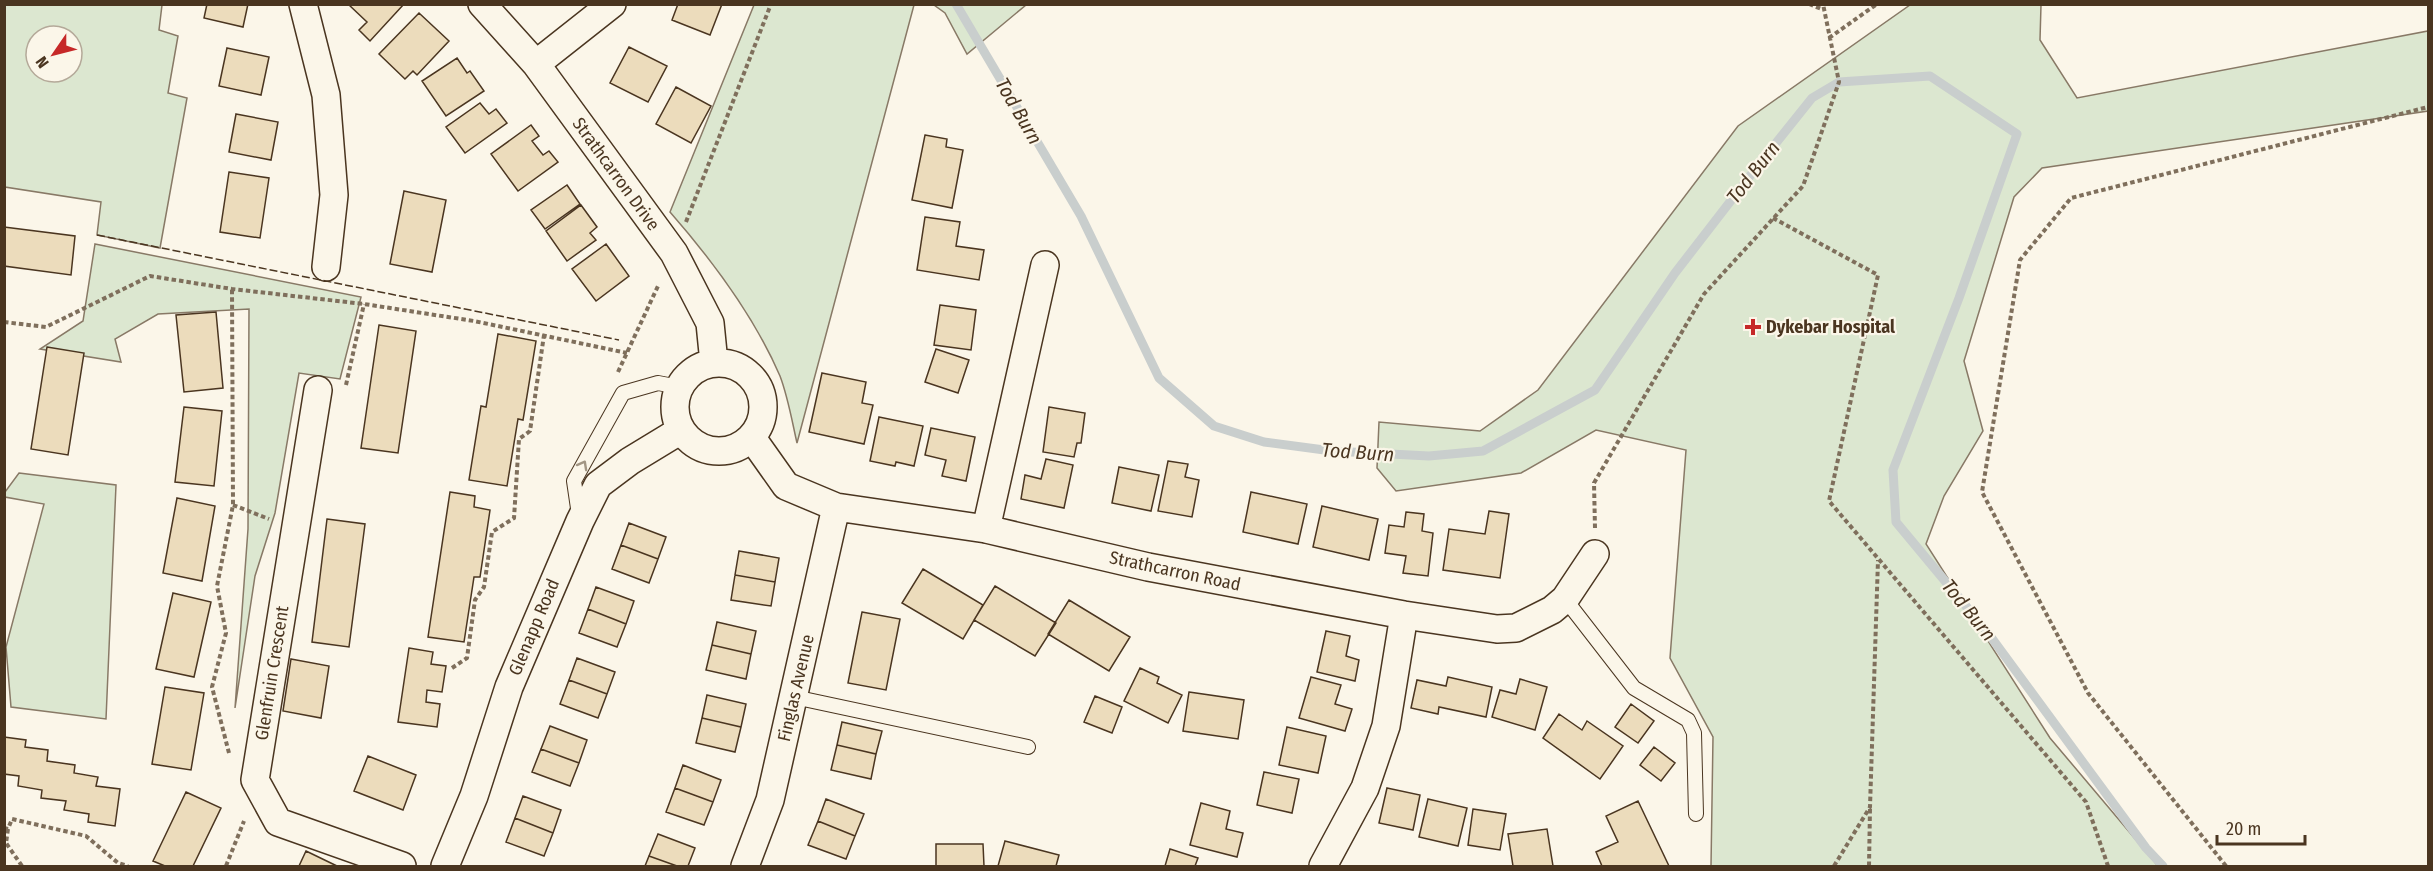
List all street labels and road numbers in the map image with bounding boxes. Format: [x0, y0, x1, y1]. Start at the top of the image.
street label: Strathcarron Drive [568, 113, 664, 235]
street label: Strathcarron Road [1107, 546, 1243, 596]
street label: Glenapp Road [504, 575, 564, 679]
street label: Glenfruin Crescent [251, 604, 293, 742]
street label: Finglas Avenue [773, 632, 819, 744]

